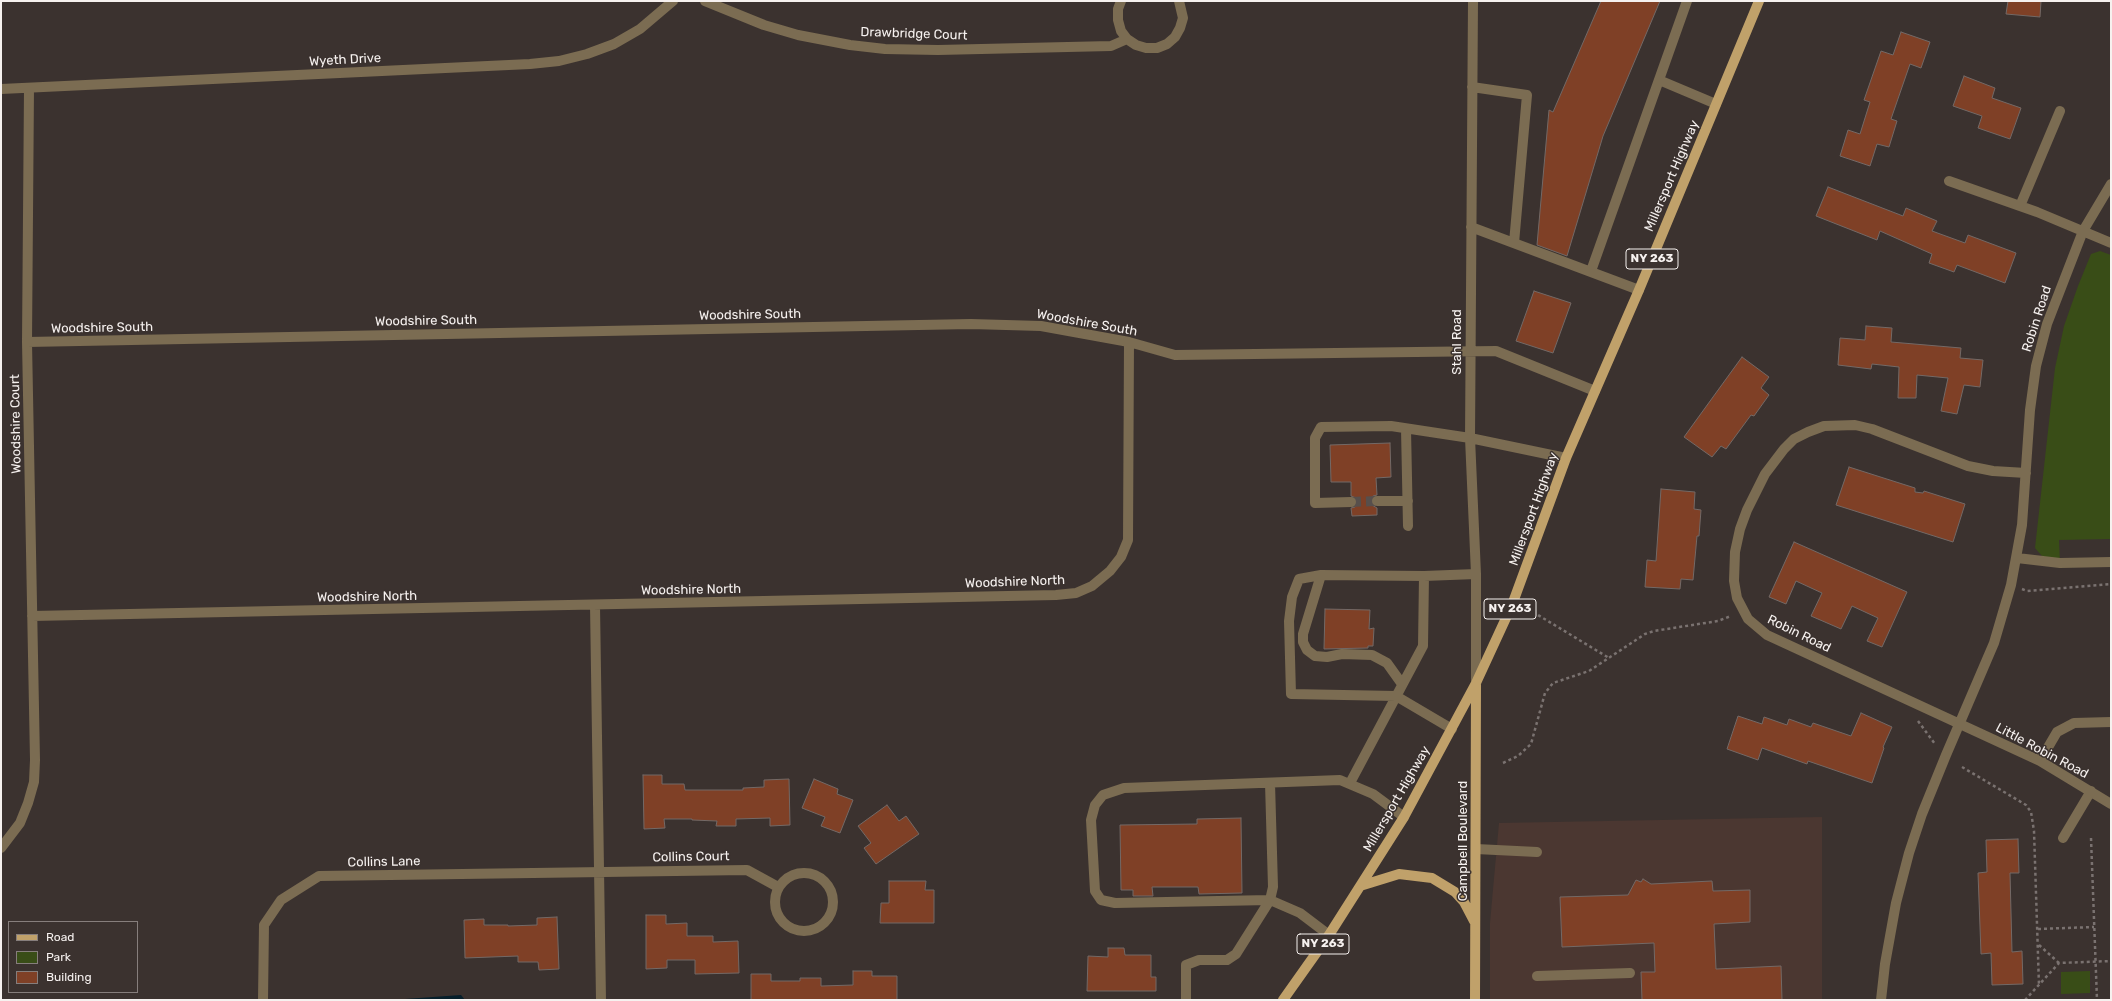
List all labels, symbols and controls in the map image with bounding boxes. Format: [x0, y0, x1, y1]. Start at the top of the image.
street label: Drawbridge Court [860, 24, 968, 44]
street label: Wyeth Drive [309, 50, 381, 70]
street label: Millersport Highway [1641, 118, 1703, 234]
road number: NY 263 [1626, 249, 1678, 269]
street label: Robin Road [2019, 284, 2055, 354]
street label: Woodshire South [699, 306, 801, 324]
street label: Woodshire South [1035, 306, 1139, 340]
street label: Stahl Road [1449, 309, 1465, 375]
street label: Woodshire South [375, 312, 477, 330]
street label: Woodshire South [51, 319, 153, 337]
street label: Woodshire Court [7, 374, 25, 474]
street label: Millersport Highway [1506, 450, 1562, 568]
street label: Woodshire North [965, 572, 1065, 592]
street label: Woodshire North [641, 581, 741, 599]
street label: Woodshire North [317, 588, 417, 606]
road number: NY 263 [1484, 599, 1536, 619]
street label: Robin Road [1765, 612, 1833, 656]
street label: Little Robin Road [1993, 720, 2091, 782]
street label: Millersport Highway [1360, 743, 1434, 855]
street label: Campbell Boulevard [1455, 781, 1471, 901]
street label: Collins Court [652, 849, 730, 865]
street label: Collins Lane [347, 854, 421, 870]
legend [8, 921, 138, 993]
text: Road [46, 930, 74, 944]
road number: NY 263 [1297, 934, 1349, 954]
text: Park [46, 950, 71, 964]
text: Building [46, 970, 92, 984]

